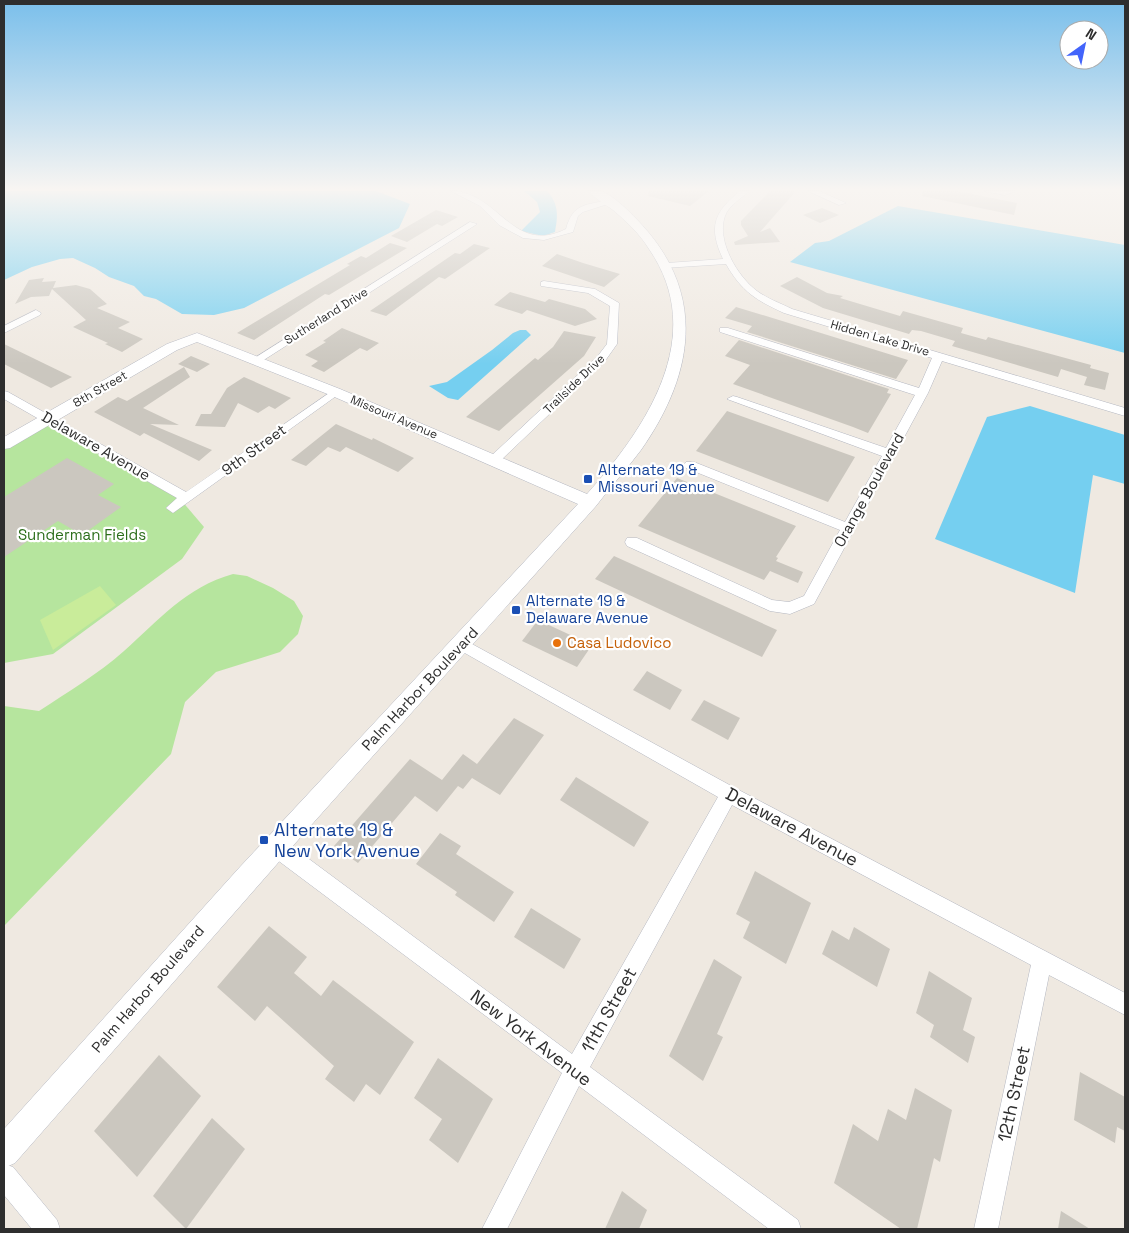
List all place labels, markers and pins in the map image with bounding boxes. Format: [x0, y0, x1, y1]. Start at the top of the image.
place label: Alternate 19 & Missouri Avenue [598, 460, 715, 496]
marker: Alternate 19 & Missouri Avenue [582, 473, 594, 485]
place label: Alternate 19 & Delaware Avenue [526, 591, 649, 627]
marker: Alternate 19 & Delaware Avenue [510, 604, 522, 616]
place label: Casa Ludovico [567, 633, 671, 652]
marker: Casa Ludovico [551, 637, 563, 649]
place label: Alternate 19 & New York Avenue [274, 818, 420, 862]
marker: Alternate 19 & New York Avenue [258, 834, 270, 846]

